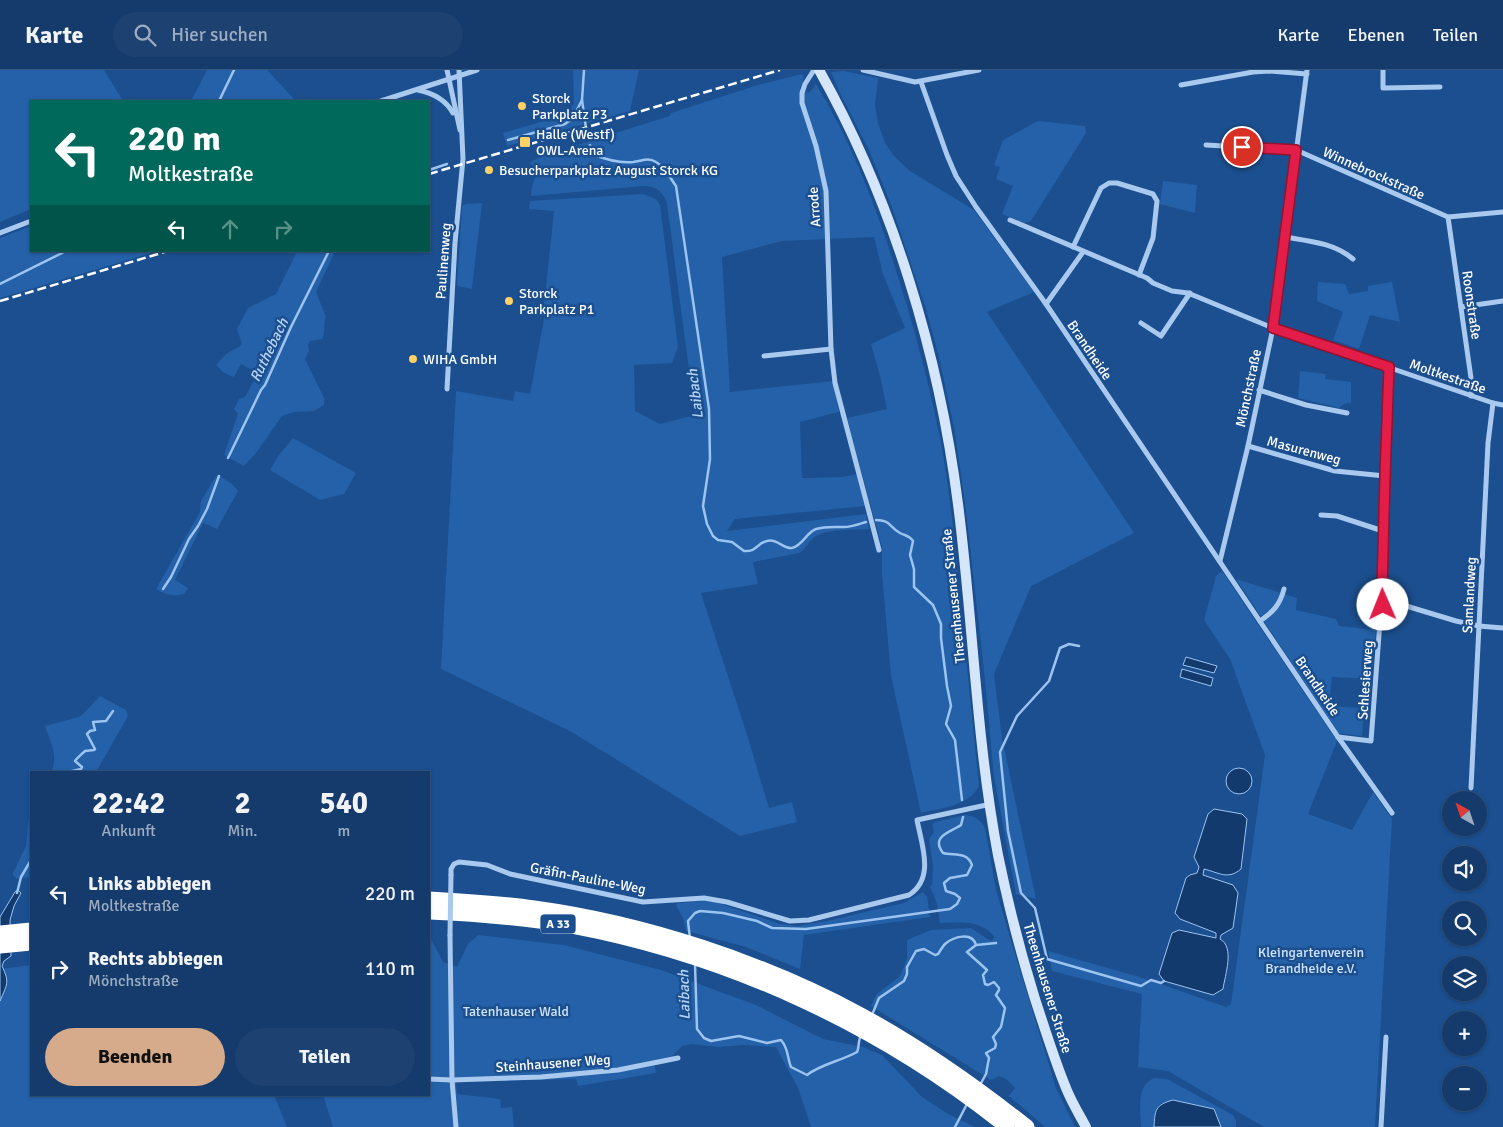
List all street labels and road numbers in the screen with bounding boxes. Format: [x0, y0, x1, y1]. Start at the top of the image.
street label: Winnebrockstraße [1320, 143, 1428, 204]
street label: Arrode [805, 186, 824, 228]
street label: Paulinenweg [432, 222, 455, 300]
street label: Roonstraße [1458, 270, 1485, 341]
street label: Brandheide [1063, 317, 1116, 383]
street label: Mönchstraße [1232, 348, 1265, 429]
street label: Moltkestraße [1407, 355, 1488, 398]
street label: Masurenweg [1265, 432, 1343, 469]
street label: Theenhausener Straße [938, 528, 969, 664]
street label: Samlandweg [1459, 556, 1480, 634]
street label: Schlesierweg [1354, 640, 1377, 720]
street label: Brandheide [1291, 653, 1344, 719]
street label: Gräfin-Pauline-Weg [529, 859, 647, 898]
road number: A 33 [540, 914, 576, 934]
street label: Theenhausener Straße [1020, 921, 1075, 1055]
street label: Steinhausener Weg [495, 1051, 611, 1076]

